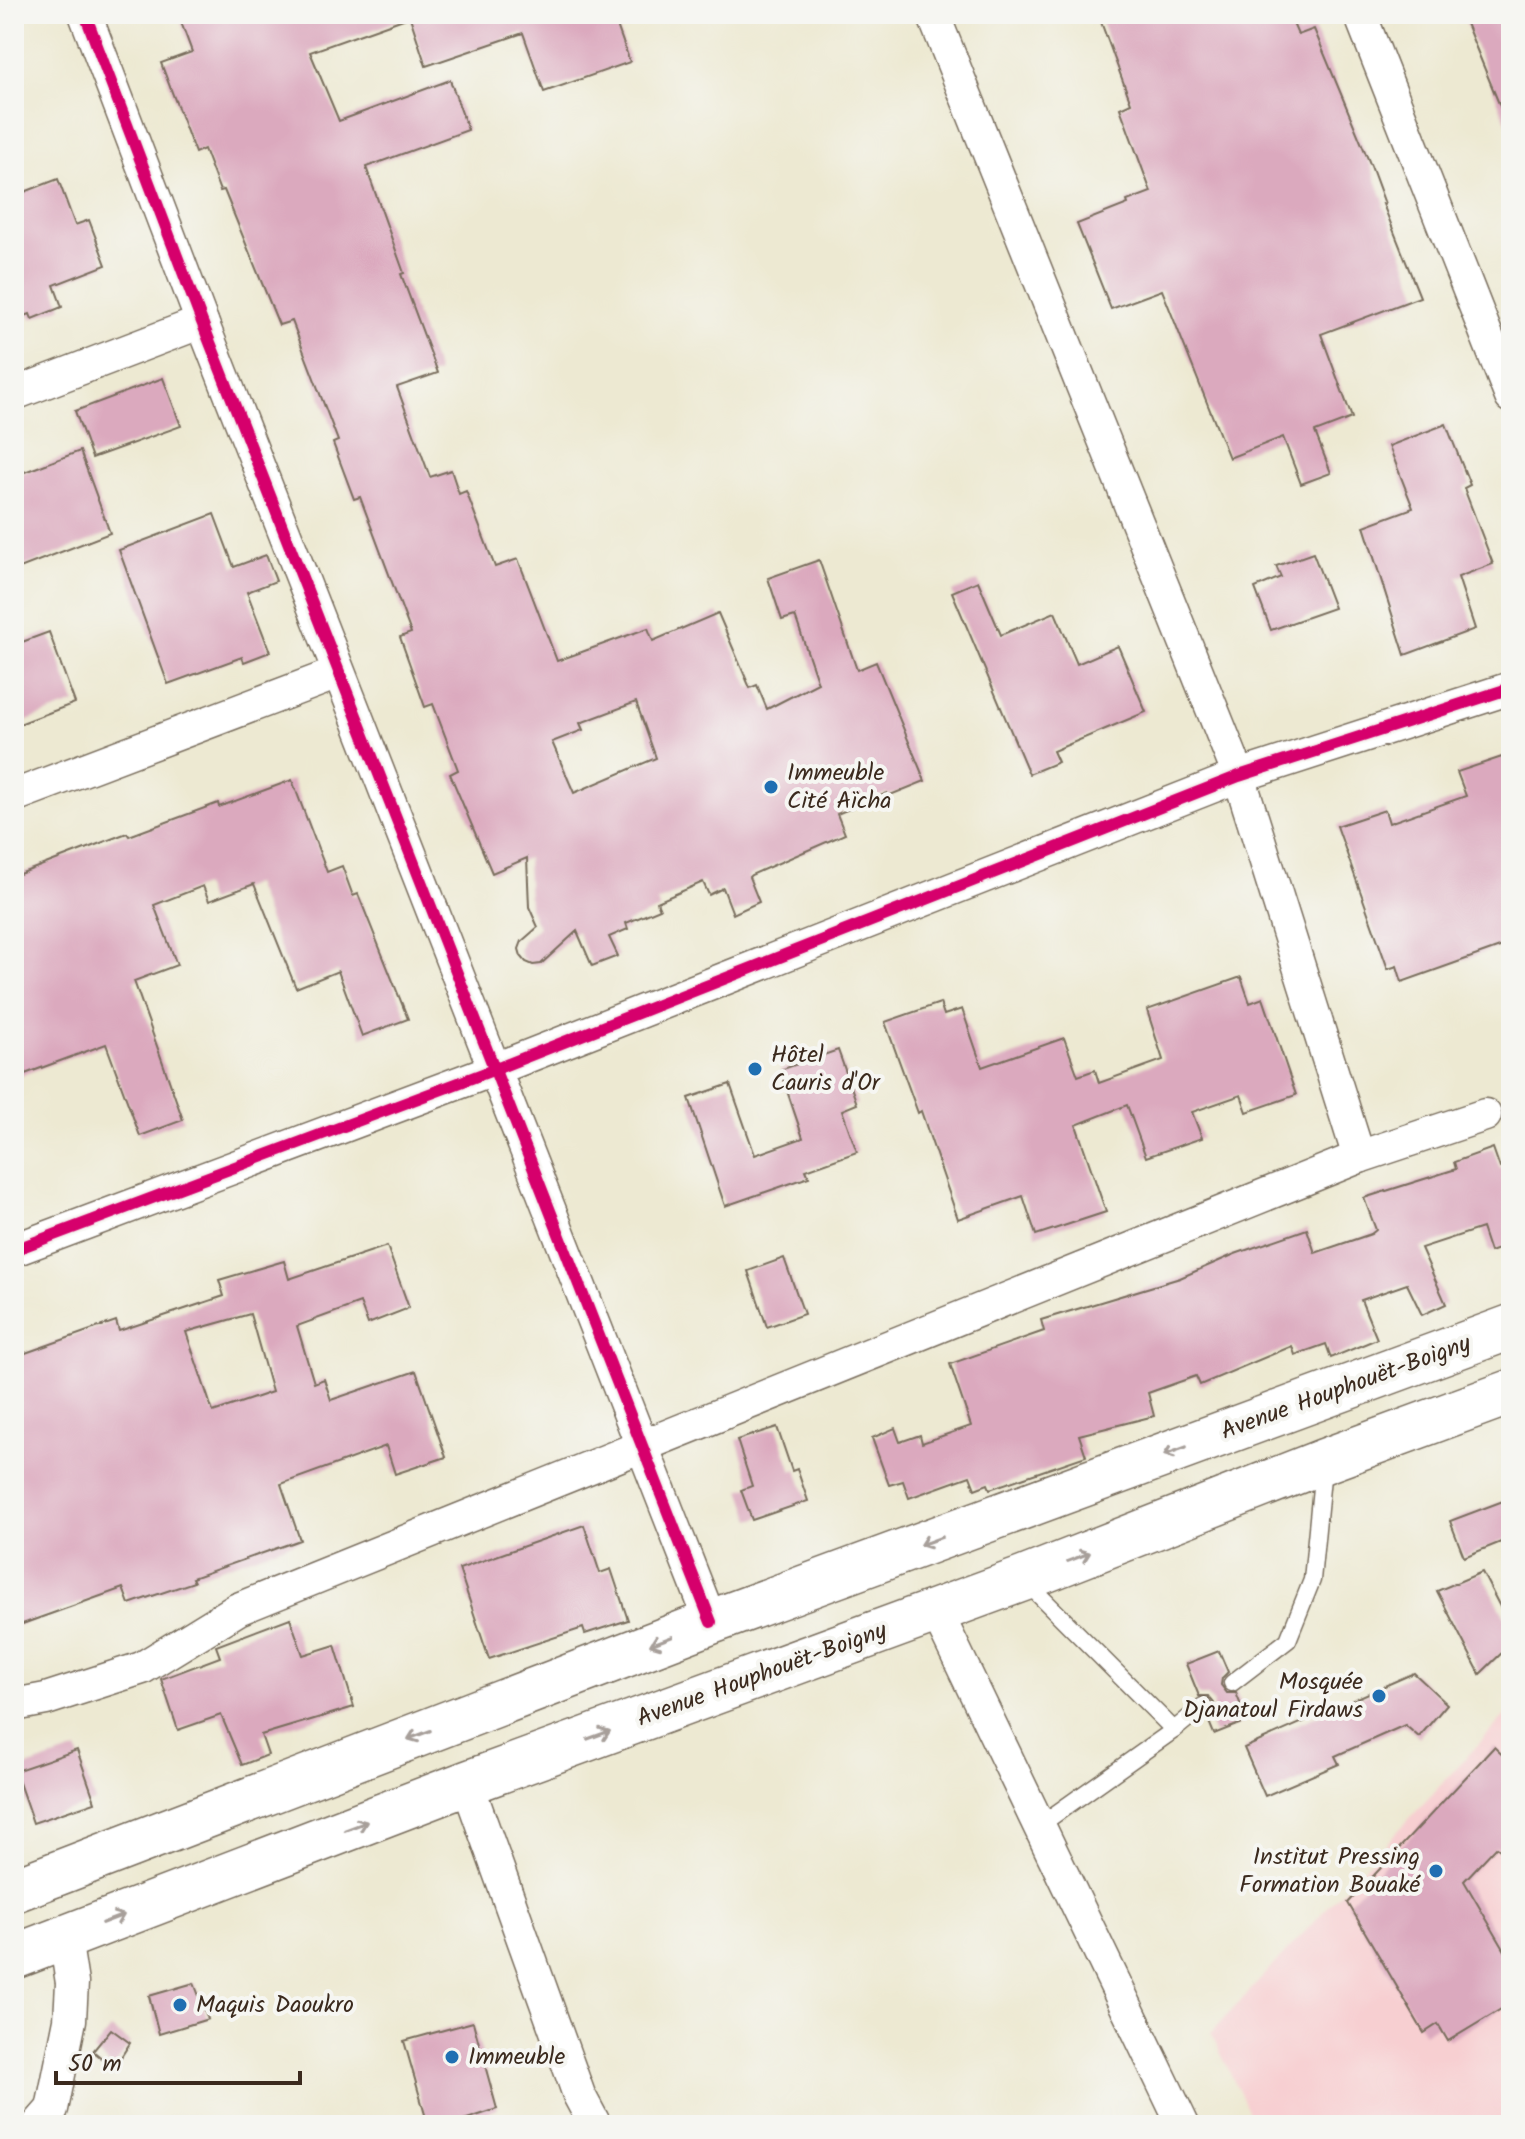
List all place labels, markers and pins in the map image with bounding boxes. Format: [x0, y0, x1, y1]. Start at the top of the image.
place label: Immeuble Cité Aïcha [787, 754, 892, 821]
marker: Immeuble Cité Aïcha [762, 778, 780, 796]
place label: Hôtel Cauris d'Or [771, 1036, 882, 1103]
marker: Hôtel Cauris d'Or [746, 1060, 764, 1078]
place label: Mosquée Djanatoul Firdaws [1183, 1663, 1363, 1730]
marker: Mosquée Djanatoul Firdaws [1370, 1687, 1388, 1705]
place label: Institut Pressing Formation Bouaké [1239, 1838, 1421, 1905]
marker: Institut Pressing Formation Bouaké [1427, 1862, 1445, 1880]
place label: Maquis Daoukro [196, 1986, 354, 2025]
marker: Maquis Daoukro [171, 1996, 189, 2014]
place label: Immeuble [468, 2038, 565, 2077]
marker: Immeuble [443, 2048, 461, 2066]

